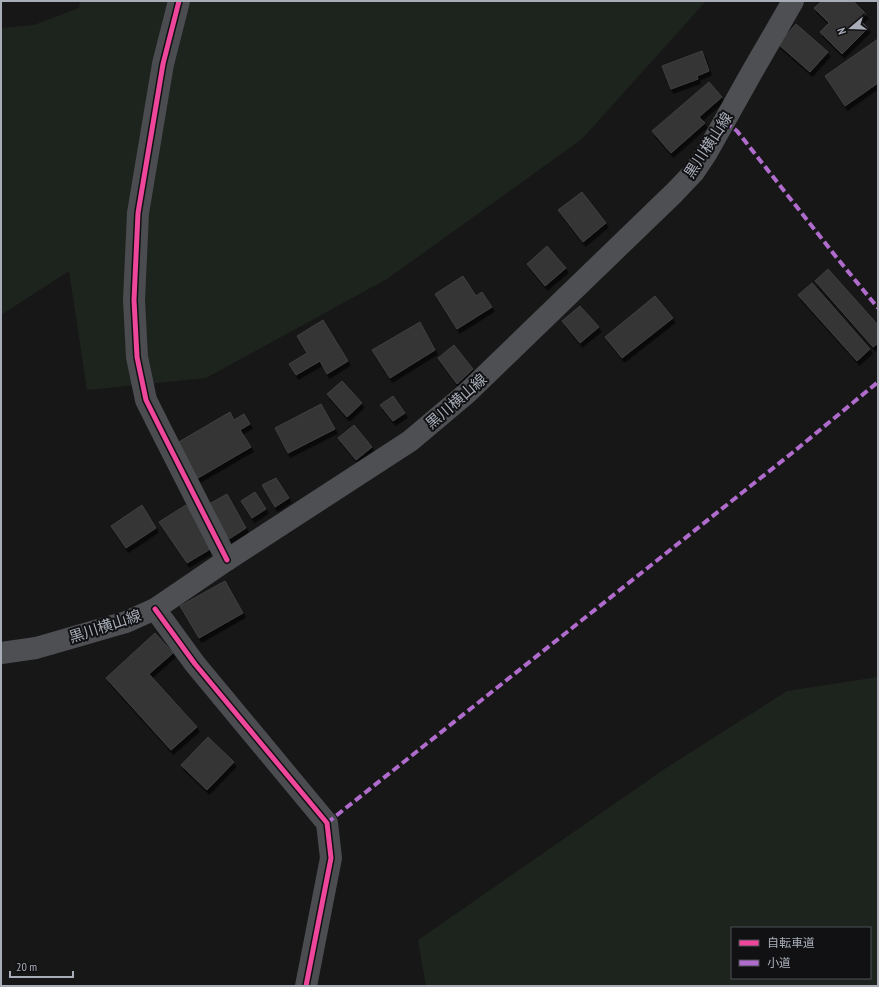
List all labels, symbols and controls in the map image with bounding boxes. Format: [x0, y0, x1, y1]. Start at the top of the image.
north arrow [831, 8, 871, 48]
text: N [834, 26, 849, 36]
street label: 黒川横山線 [680, 108, 736, 182]
street label: 黒川横山線 [421, 369, 491, 433]
street label: 黒川横山線 [66, 605, 144, 647]
legend [731, 927, 871, 979]
text: 自転車道 [767, 935, 815, 950]
scale bar [10, 953, 73, 979]
text: 小道 [767, 955, 791, 970]
text: 20 m [16, 959, 37, 974]

